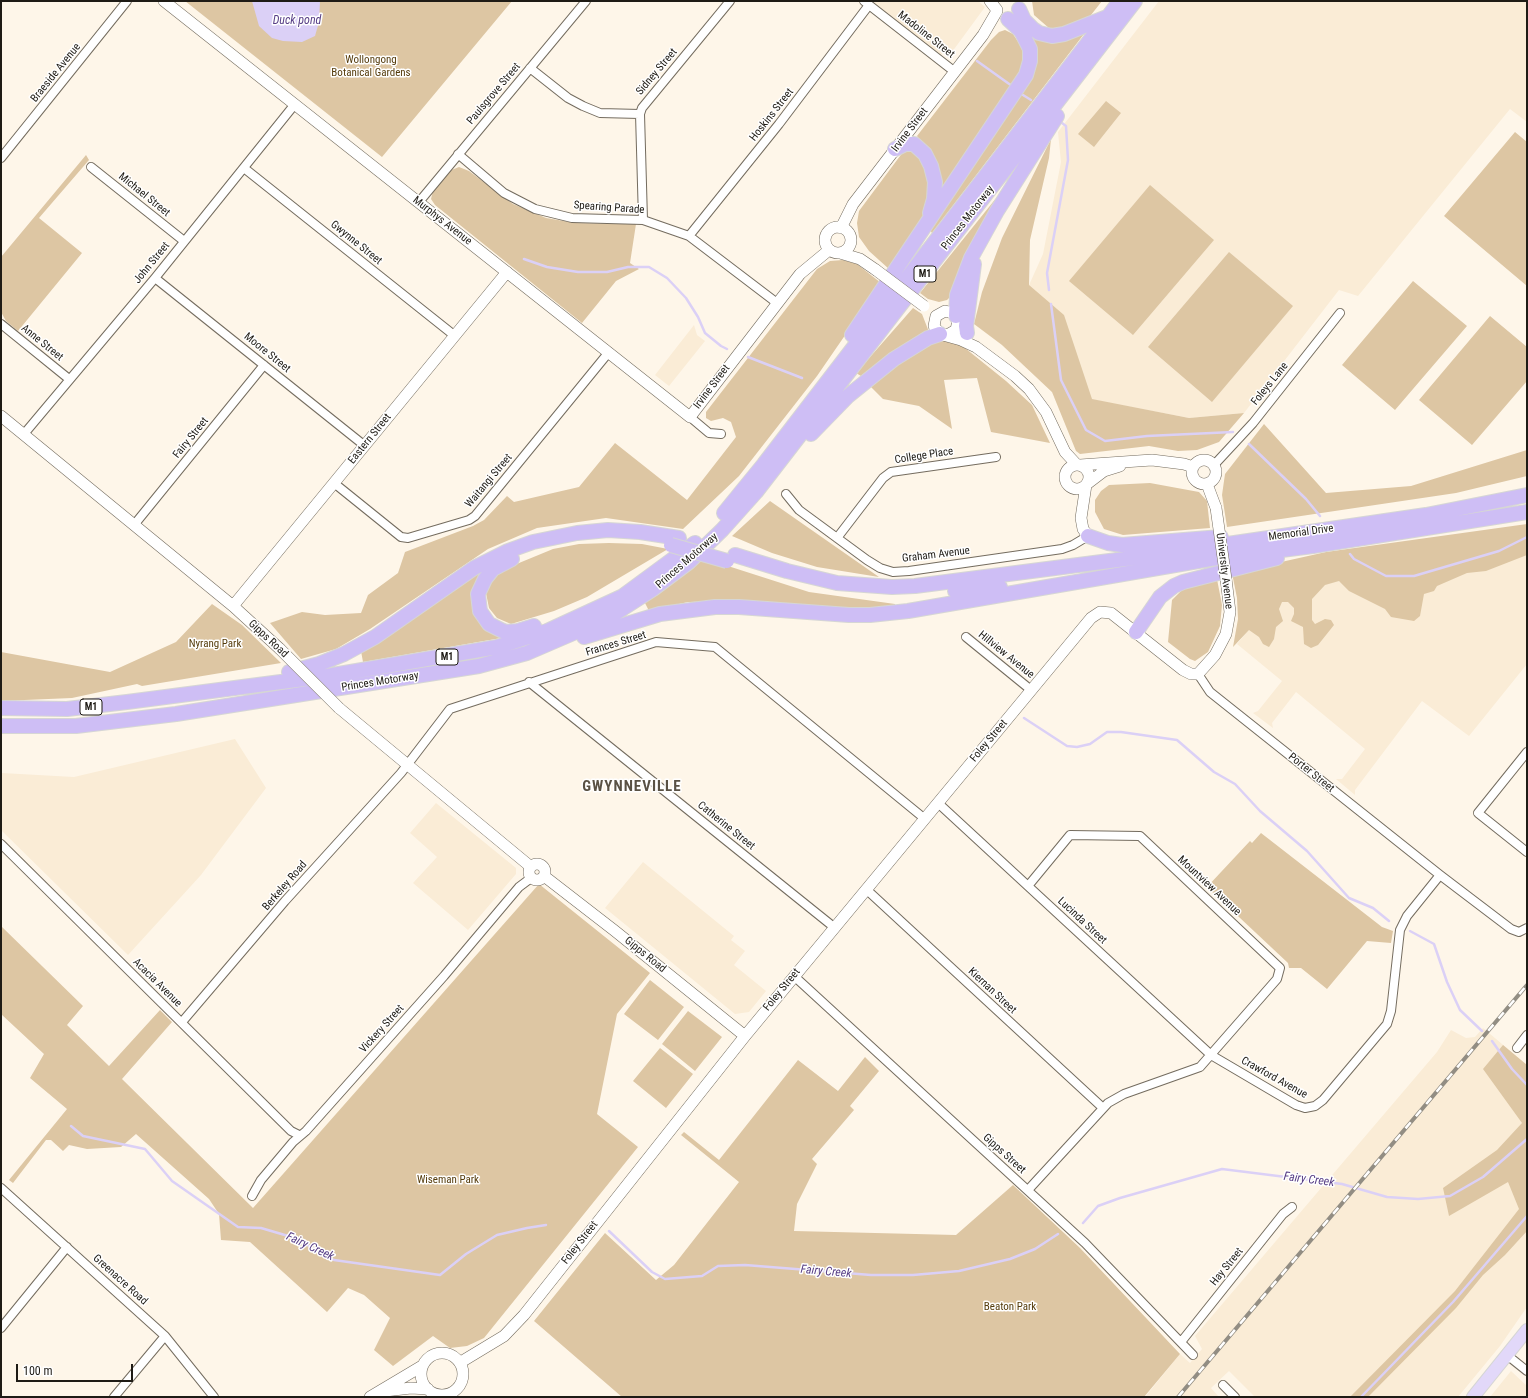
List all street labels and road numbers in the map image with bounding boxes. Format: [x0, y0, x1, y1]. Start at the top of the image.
street label: Madoline Street [895, 9, 957, 61]
street label: Braeside Avenue [28, 41, 84, 105]
street label: Sidney Street [634, 46, 680, 98]
street label: Paulsgrove Street [464, 61, 524, 127]
street label: Hoskins Street [747, 86, 797, 144]
street label: Irvine Street [889, 105, 931, 155]
street label: Michael Street [116, 170, 172, 220]
street label: Princes Motorway [939, 183, 997, 253]
street label: Murphys Avenue [410, 194, 474, 248]
street label: Spearing Parade [573, 199, 645, 217]
street label: Gwynne Street [328, 218, 384, 268]
street label: John Street [131, 240, 173, 286]
road number: M1 [914, 266, 936, 282]
street label: Anne Street [18, 322, 66, 364]
street label: Moore Street [241, 330, 293, 376]
street label: Foleys Lane [1249, 360, 1291, 408]
street label: Irvine Street [691, 362, 733, 412]
street label: Eastern Street [346, 411, 394, 467]
street label: Fairy Street [170, 415, 212, 461]
street label: College Place [894, 445, 954, 467]
street label: Waitangi Street [463, 451, 515, 511]
street label: Memorial Drive [1268, 522, 1334, 544]
street label: Princes Motorway [653, 530, 721, 592]
street label: University Avenue [1213, 532, 1235, 610]
street label: Graham Avenue [901, 544, 971, 566]
street label: Gipps Road [245, 617, 291, 661]
street label: Hillview Avenue [975, 628, 1037, 682]
street label: Frances Street [584, 629, 648, 659]
road number: M1 [436, 649, 458, 665]
street label: Princes Motorway [340, 669, 420, 695]
road number: M1 [80, 699, 102, 715]
street label: Foley Street [967, 717, 1011, 765]
street label: Porter Street [1285, 750, 1337, 796]
street label: Catherine Street [695, 799, 757, 853]
street label: Mountview Avenue [1175, 853, 1243, 919]
street label: Berkeley Road [260, 859, 310, 913]
street label: Lucinda Street [1055, 895, 1109, 947]
street label: Gipps Road [622, 934, 668, 976]
street label: Acacia Avenue [130, 956, 184, 1010]
street label: Kiernan Street [965, 965, 1019, 1017]
street label: Foley Street [761, 966, 803, 1014]
street label: Vickery Street [357, 1002, 407, 1056]
street label: Crawford Avenue [1239, 1054, 1309, 1102]
street label: Gipps Street [980, 1131, 1028, 1177]
street label: Foley Street [559, 1219, 601, 1267]
street label: Hay Street [1208, 1245, 1246, 1289]
street label: Greenacre Road [90, 1252, 150, 1308]

